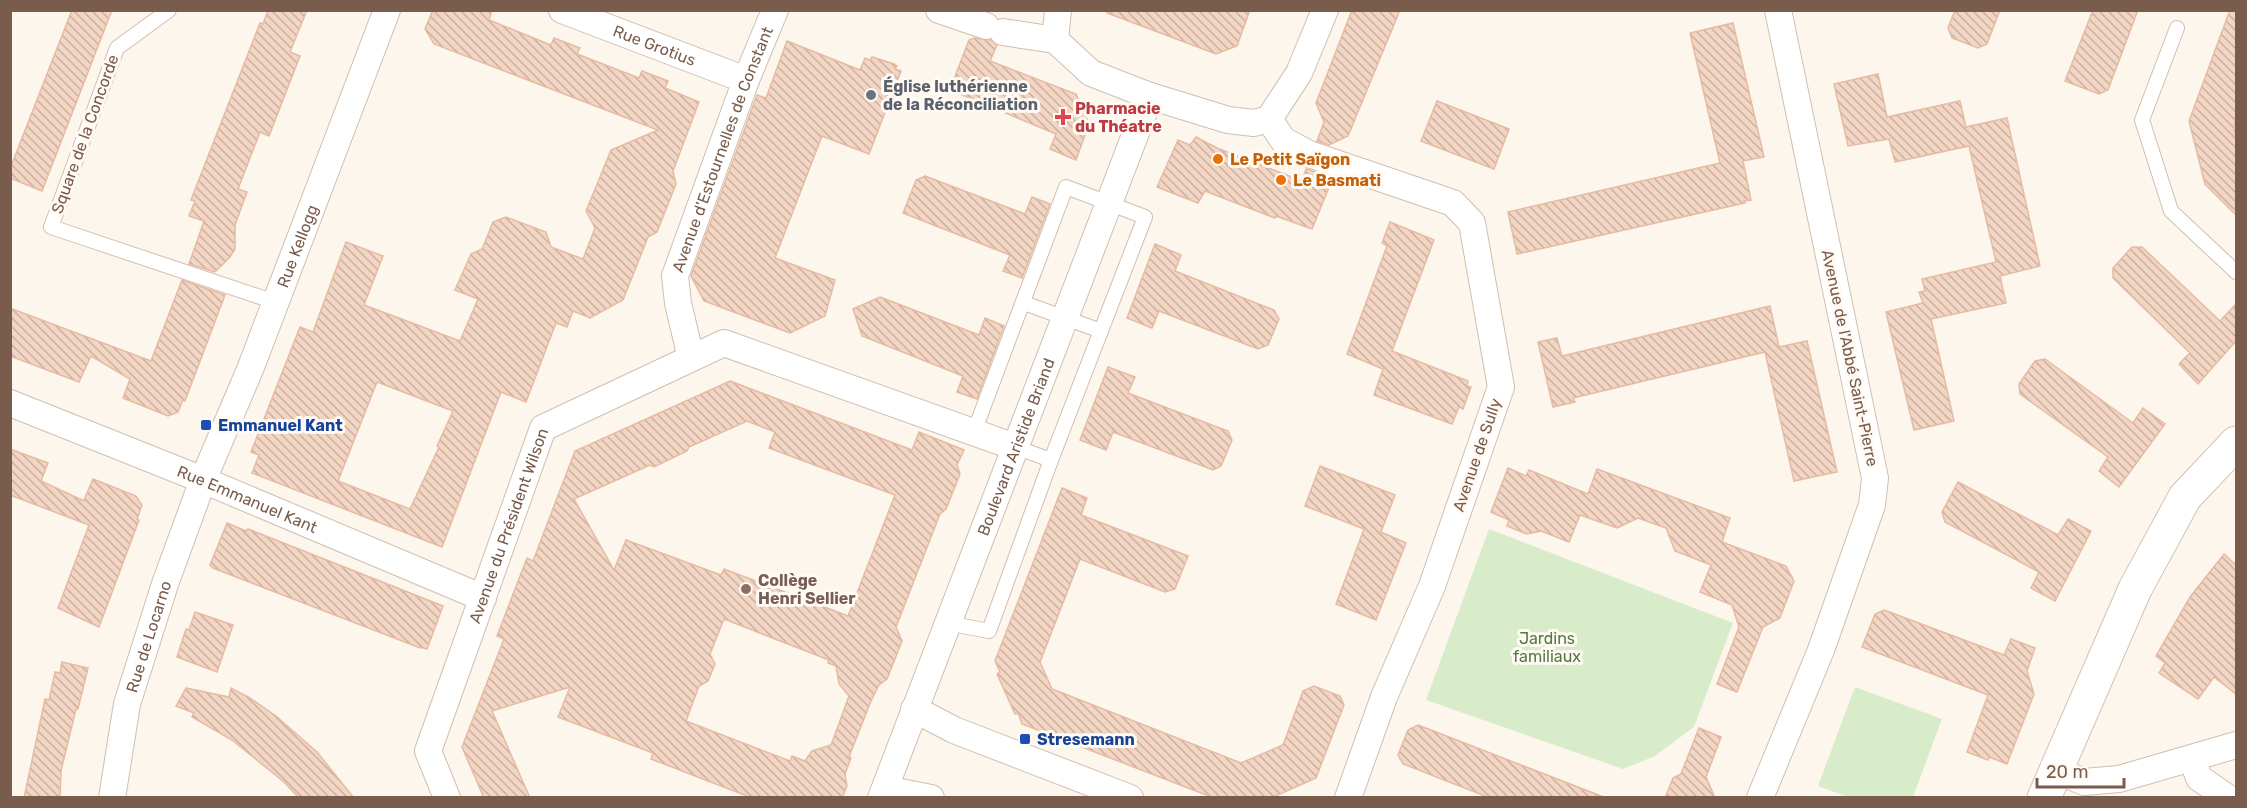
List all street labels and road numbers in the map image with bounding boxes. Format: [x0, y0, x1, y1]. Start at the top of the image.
street label: Rue Grotius [611, 21, 699, 70]
street label: Avenue d'Estournelles de Constant [668, 24, 777, 275]
street label: Square de la Concorde [47, 52, 123, 216]
street label: Rue Kellogg [273, 202, 321, 290]
street label: Avenue de l'Abbé Saint-Pierre [1818, 248, 1882, 468]
street label: Boulevard Aristide Briand [973, 355, 1058, 538]
street label: Avenue de Sully [1449, 396, 1505, 514]
street label: Avenue du Président Wilson [465, 425, 552, 626]
street label: Rue Emmanuel Kant [174, 461, 320, 537]
street label: Rue de Locarno [122, 578, 175, 695]

